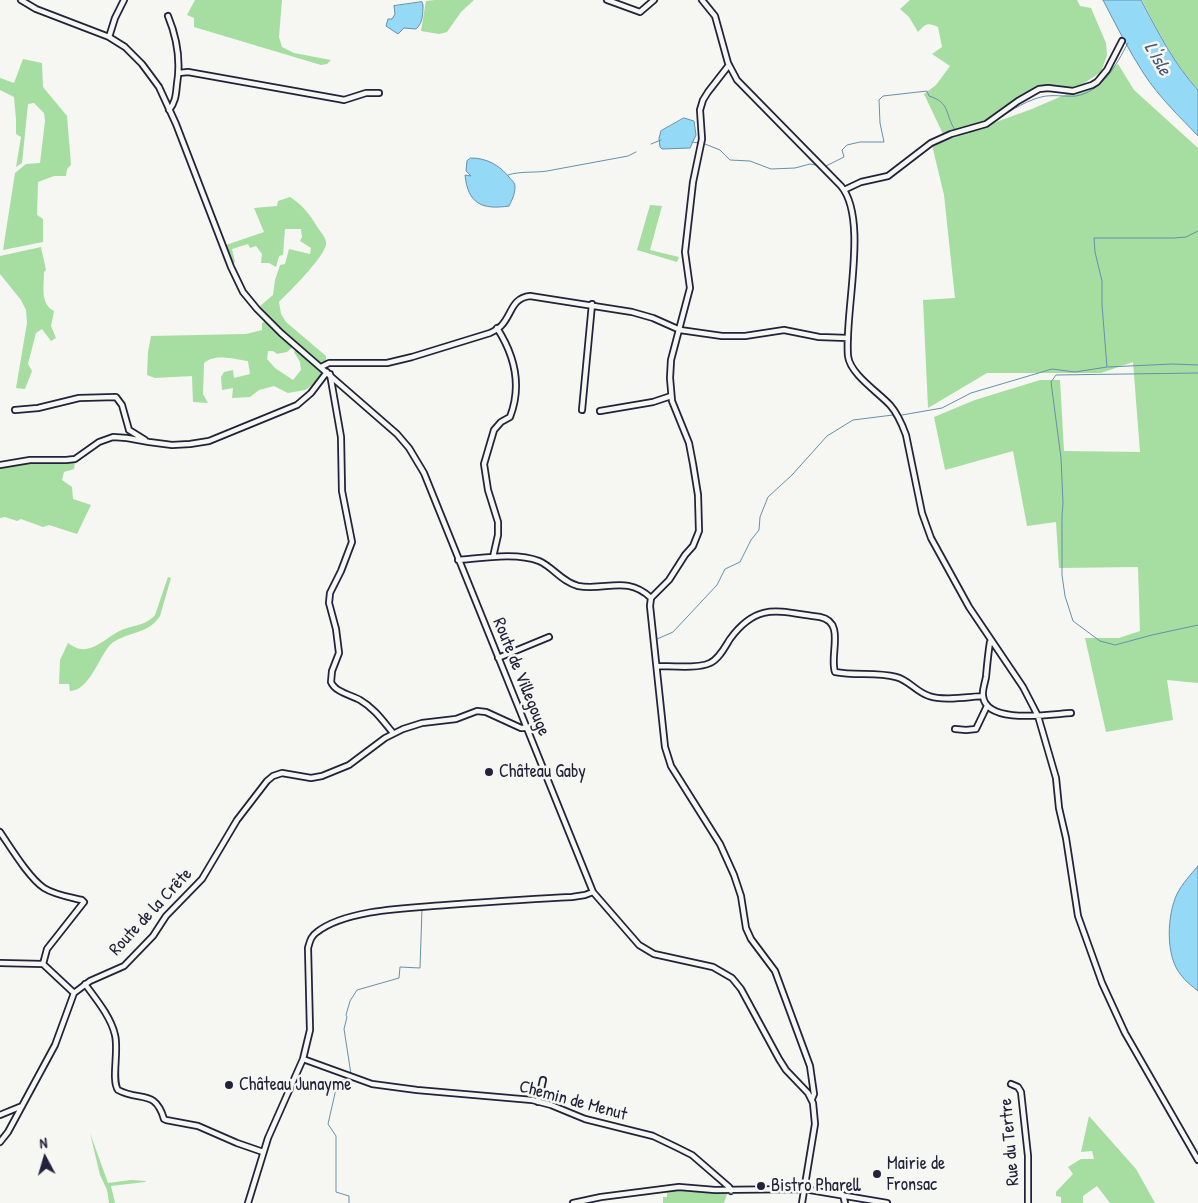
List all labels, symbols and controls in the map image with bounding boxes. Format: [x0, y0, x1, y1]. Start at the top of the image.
water label: L'Isle [1138, 38, 1176, 80]
street label: Route de Villegouge [488, 615, 554, 739]
place label: Château Gaby [499, 761, 586, 783]
marker: Château Gaby [483, 766, 495, 778]
street label: Route de la Crête [105, 864, 197, 960]
place label: Château Junayme [239, 1074, 351, 1096]
street label: Chemin de Menut [517, 1076, 629, 1126]
marker: Château Junayme [223, 1079, 235, 1091]
street label: Rue du Tertre [995, 1097, 1025, 1187]
north arrow [20, 1133, 70, 1183]
text: N [39, 1133, 48, 1152]
place label: Mairie de Fronsac [887, 1153, 945, 1196]
marker: Mairie de Fronsac [871, 1168, 883, 1180]
place label: Bistro Pharell [771, 1175, 861, 1197]
marker: Bistro Pharell [755, 1180, 767, 1192]

